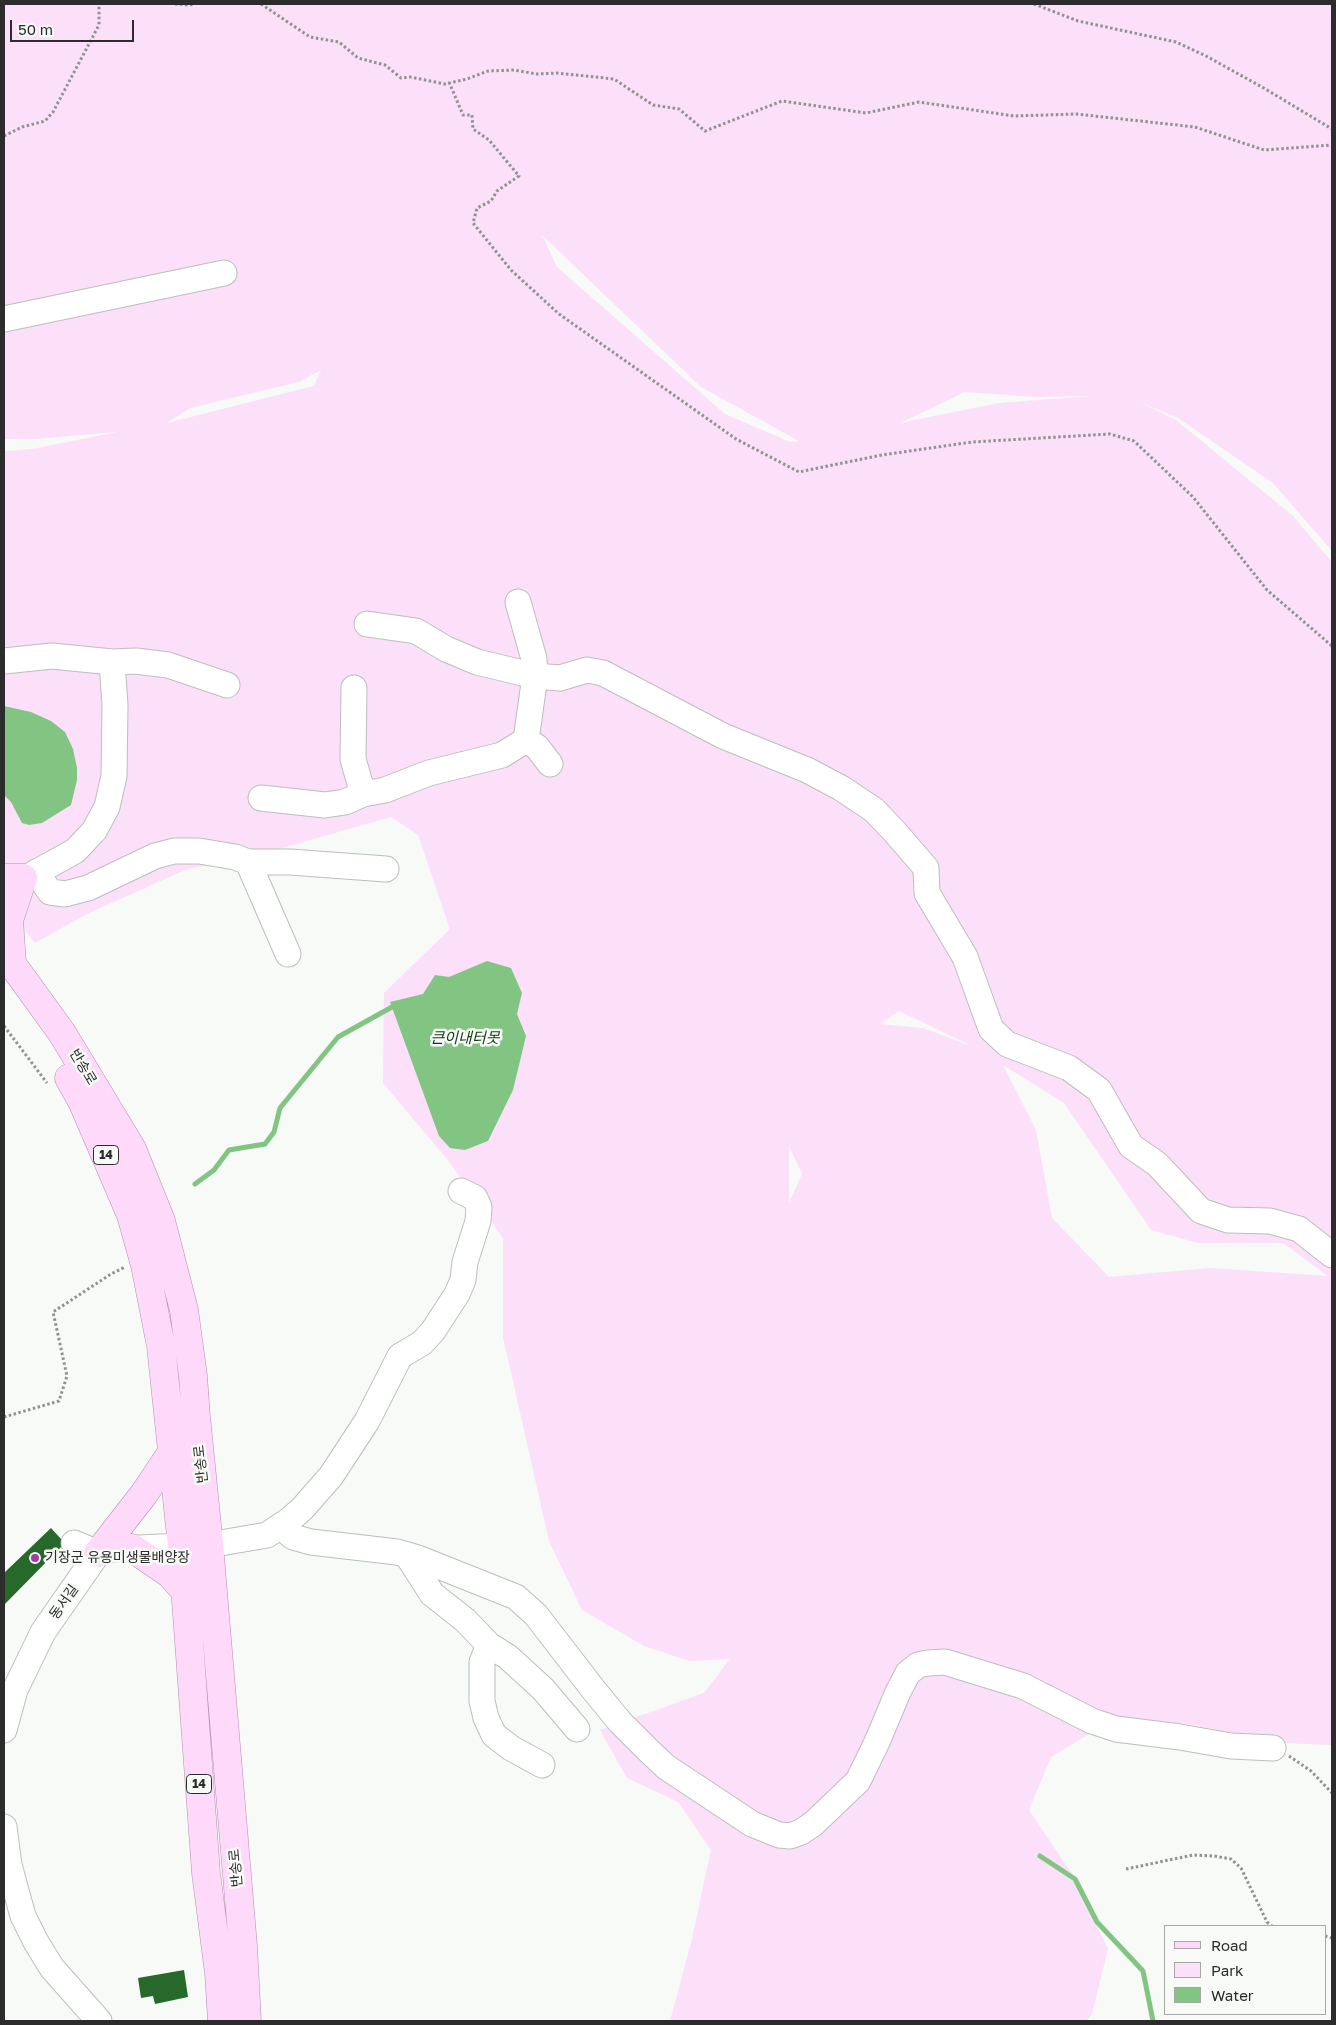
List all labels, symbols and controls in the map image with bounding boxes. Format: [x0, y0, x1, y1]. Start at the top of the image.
scale bar [12, 10, 136, 42]
text: 50 m [18, 20, 53, 38]
water label: 큰이내터못 [431, 1029, 499, 1047]
street label: 반송로 [66, 1046, 100, 1088]
road number: 14 [94, 1146, 118, 1164]
street label: 반송로 [191, 1444, 211, 1484]
place label: 기장군 유용미생물배양장 [45, 1550, 190, 1566]
marker: 기장군 유용미생물배양장 [29, 1552, 41, 1564]
street label: 동서길 [46, 1581, 82, 1623]
road number: 14 [186, 1775, 212, 1794]
street label: 반송로 [226, 1848, 246, 1888]
legend [1164, 1925, 1326, 2015]
text: Road [1211, 1936, 1248, 1954]
text: Park [1211, 1961, 1243, 1979]
text: Water [1211, 1986, 1254, 2004]

